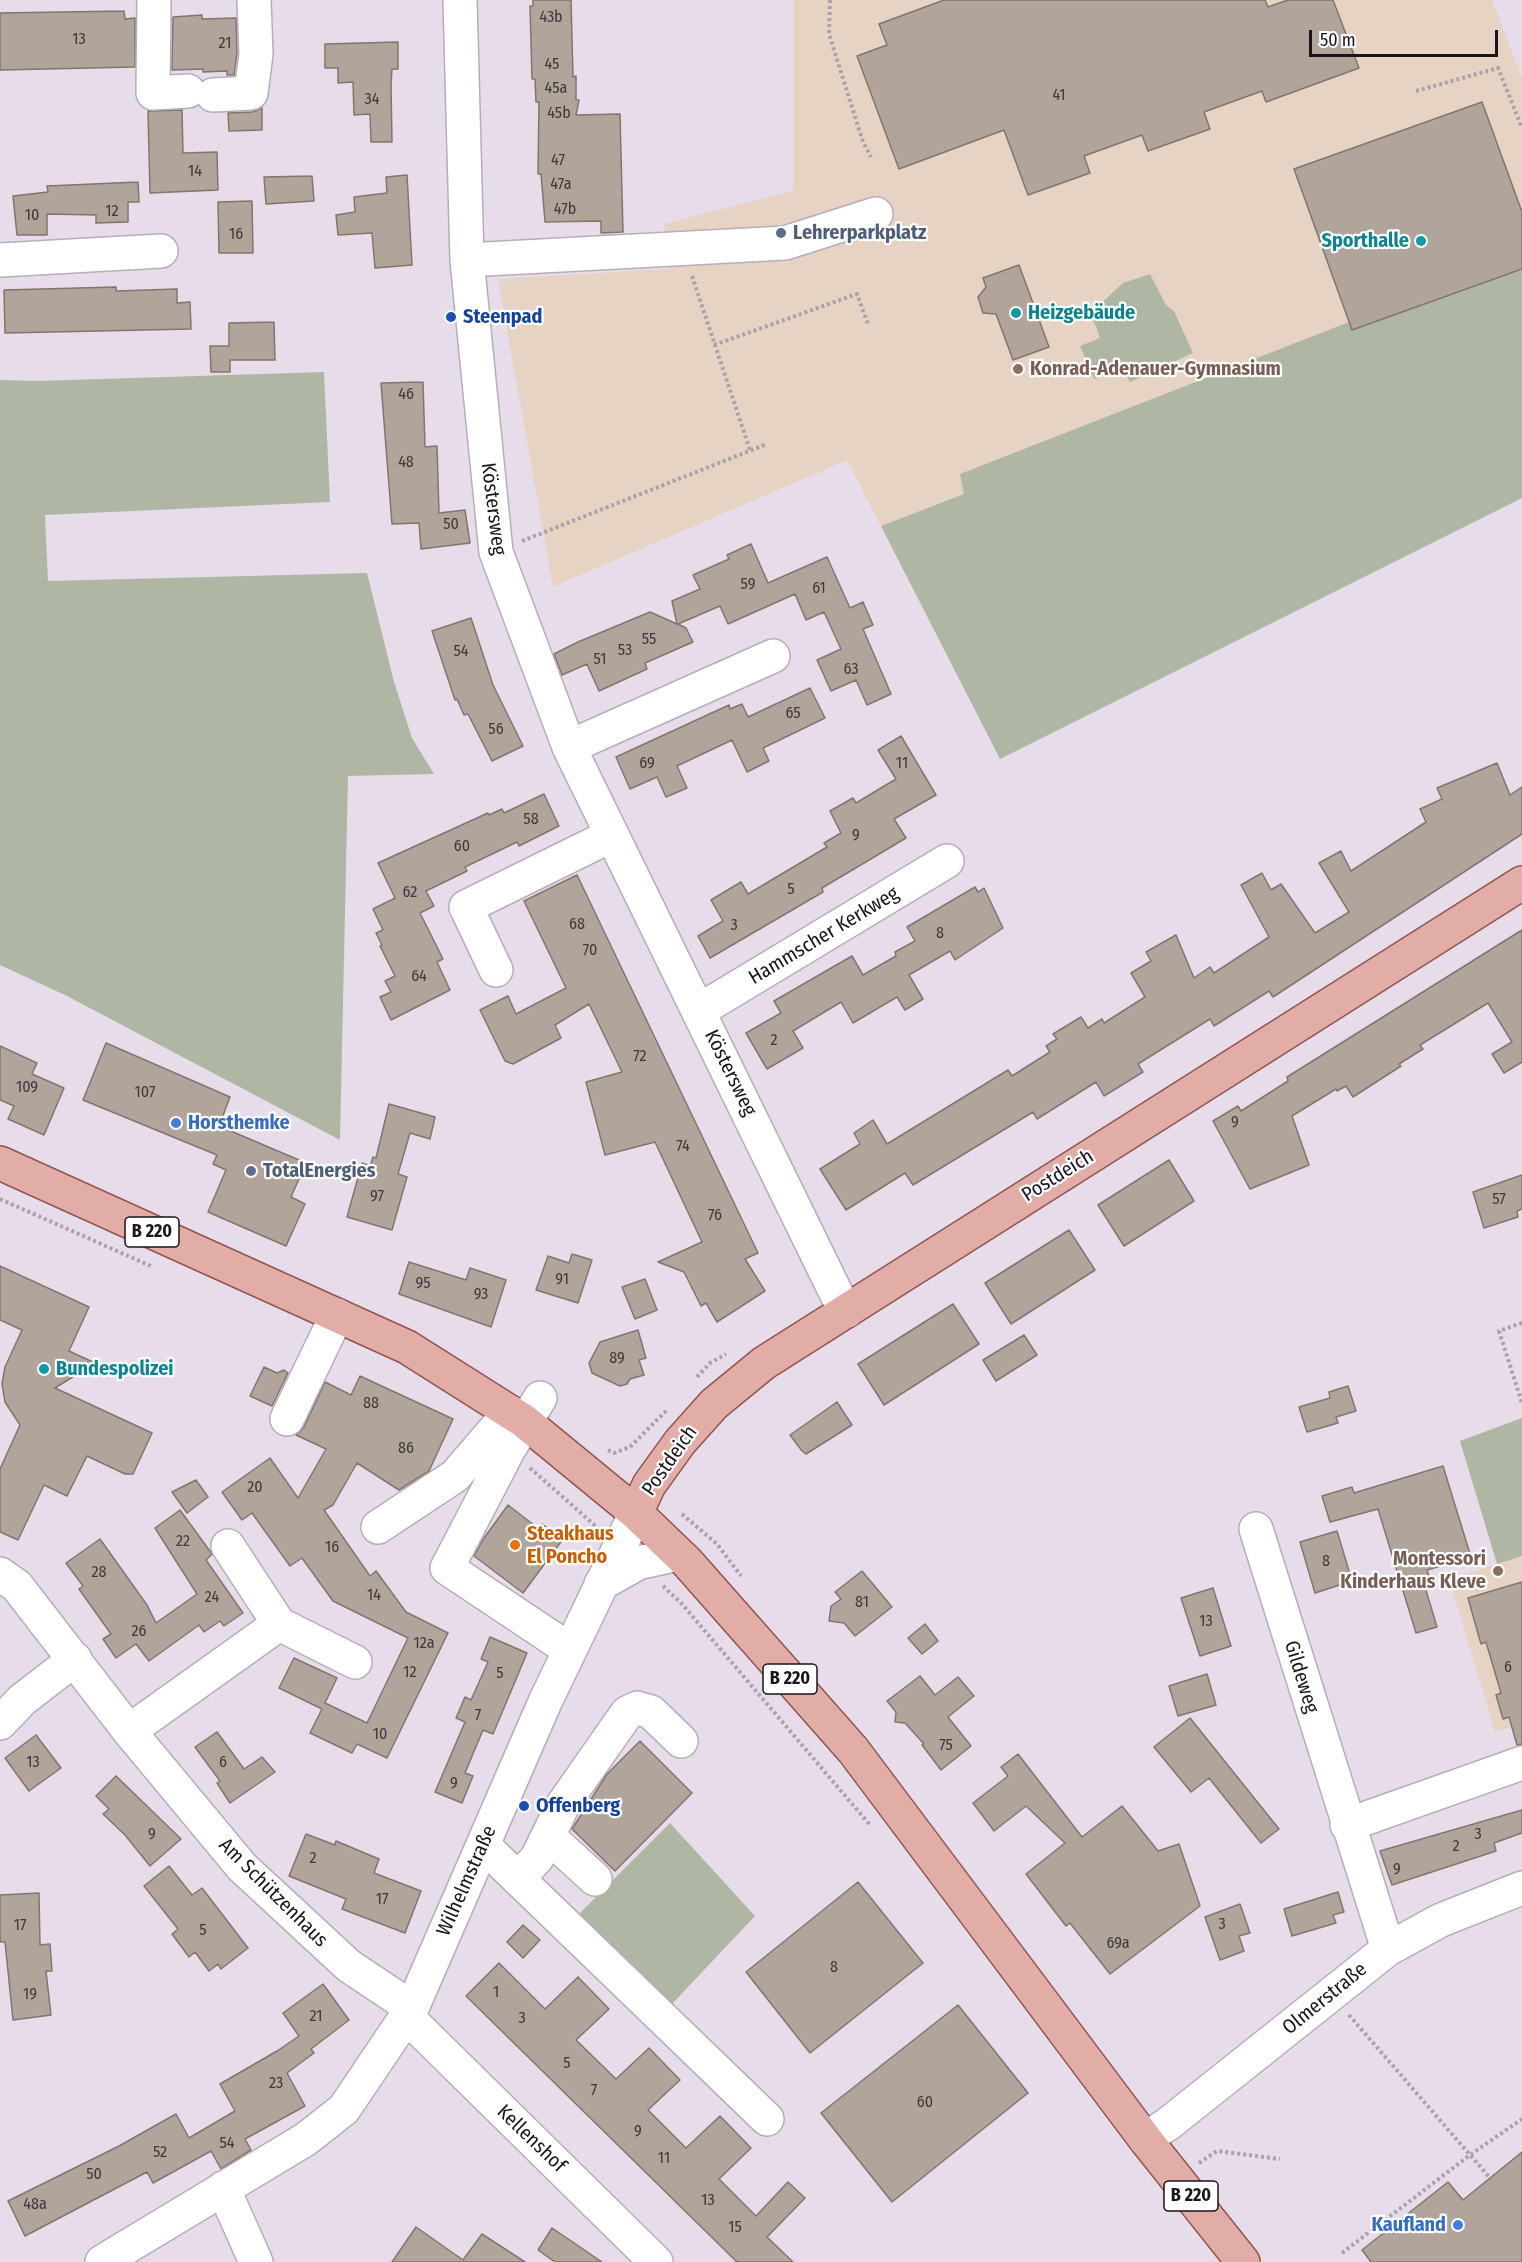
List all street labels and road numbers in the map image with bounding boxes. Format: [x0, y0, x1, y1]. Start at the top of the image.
street label: Köstersweg [475, 461, 511, 557]
street label: Hammscher Kerkweg [745, 882, 903, 990]
street label: Köstersweg [699, 1026, 761, 1120]
street label: Postdeich [1018, 1145, 1098, 1207]
road number: B 220 [125, 1217, 179, 1247]
street label: Postdeich [637, 1421, 703, 1501]
street label: Gildeweg [1279, 1638, 1323, 1716]
road number: B 220 [763, 1664, 817, 1694]
street label: Wilhelmstraße [432, 1822, 502, 1940]
street label: Am Schützenhaus [214, 1834, 332, 1952]
street label: Olmerstraße [1278, 1958, 1372, 2040]
street label: Kellenshof [491, 2100, 571, 2178]
road number: B 220 [1164, 2181, 1218, 2211]

